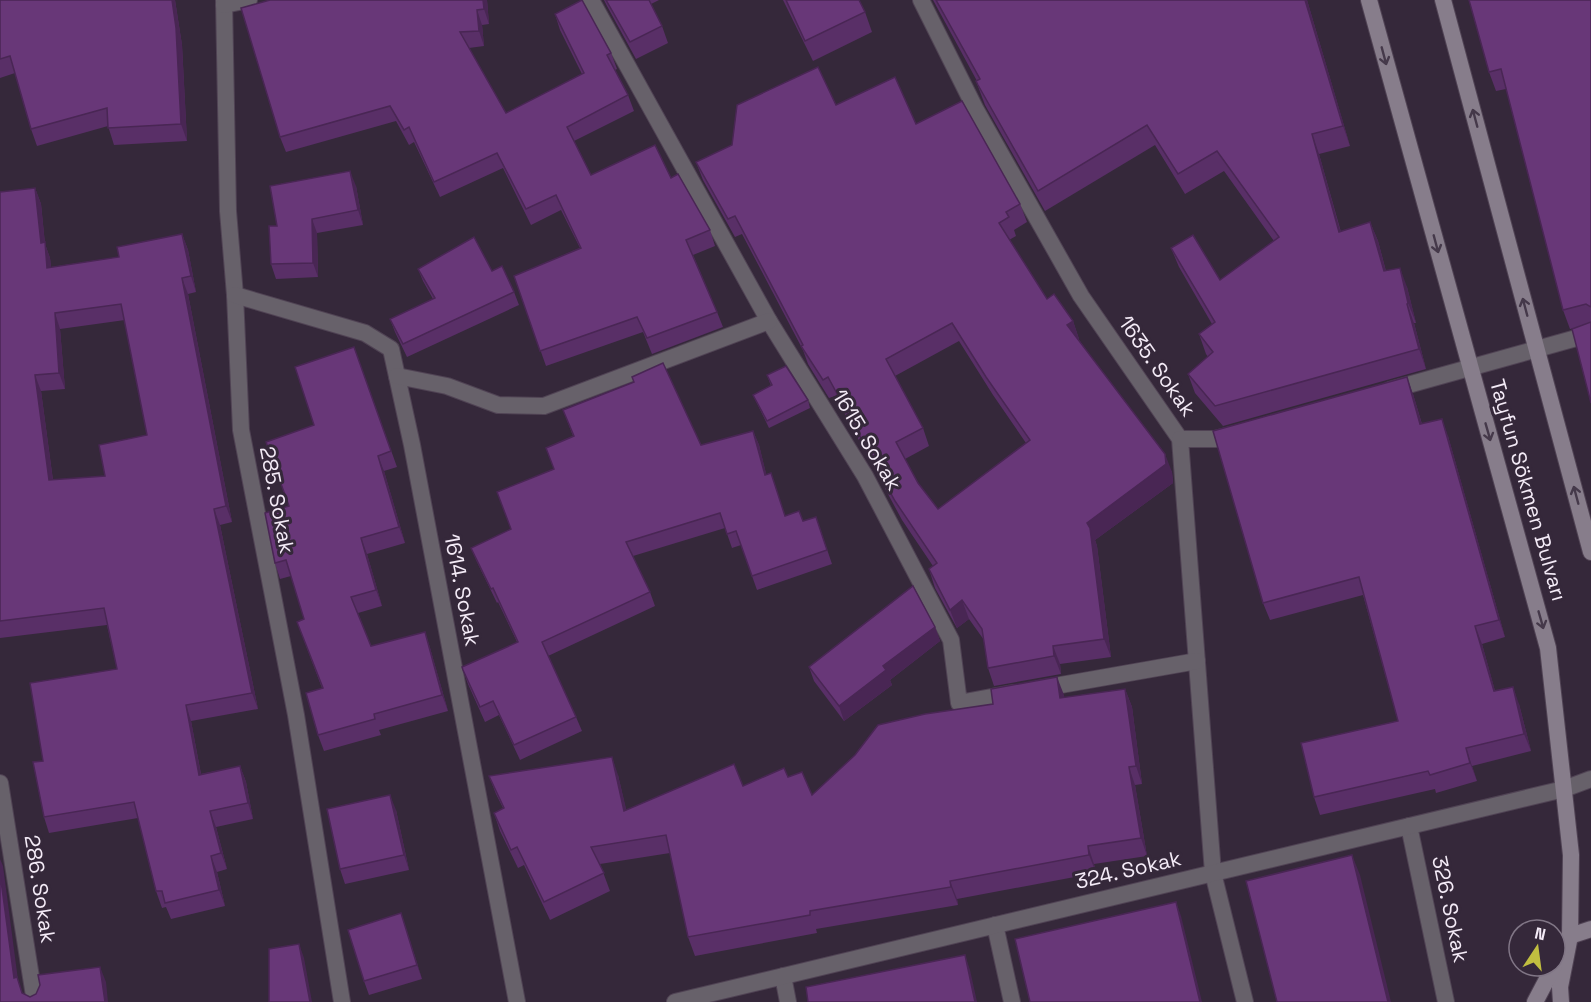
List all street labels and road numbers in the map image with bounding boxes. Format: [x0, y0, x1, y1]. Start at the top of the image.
street label: 1635. Sokak [1113, 310, 1202, 421]
street label: Tayfun Sökmen Bulvarı [1484, 376, 1573, 604]
street label: 1615. Sokak [827, 384, 908, 495]
street label: 285. Sokak [254, 444, 301, 556]
street label: 1614. Sokak [438, 531, 487, 648]
street label: 286. Sokak [19, 833, 62, 945]
street label: 324. Sokak [1072, 844, 1184, 895]
street label: 326. Sokak [1426, 853, 1475, 965]

